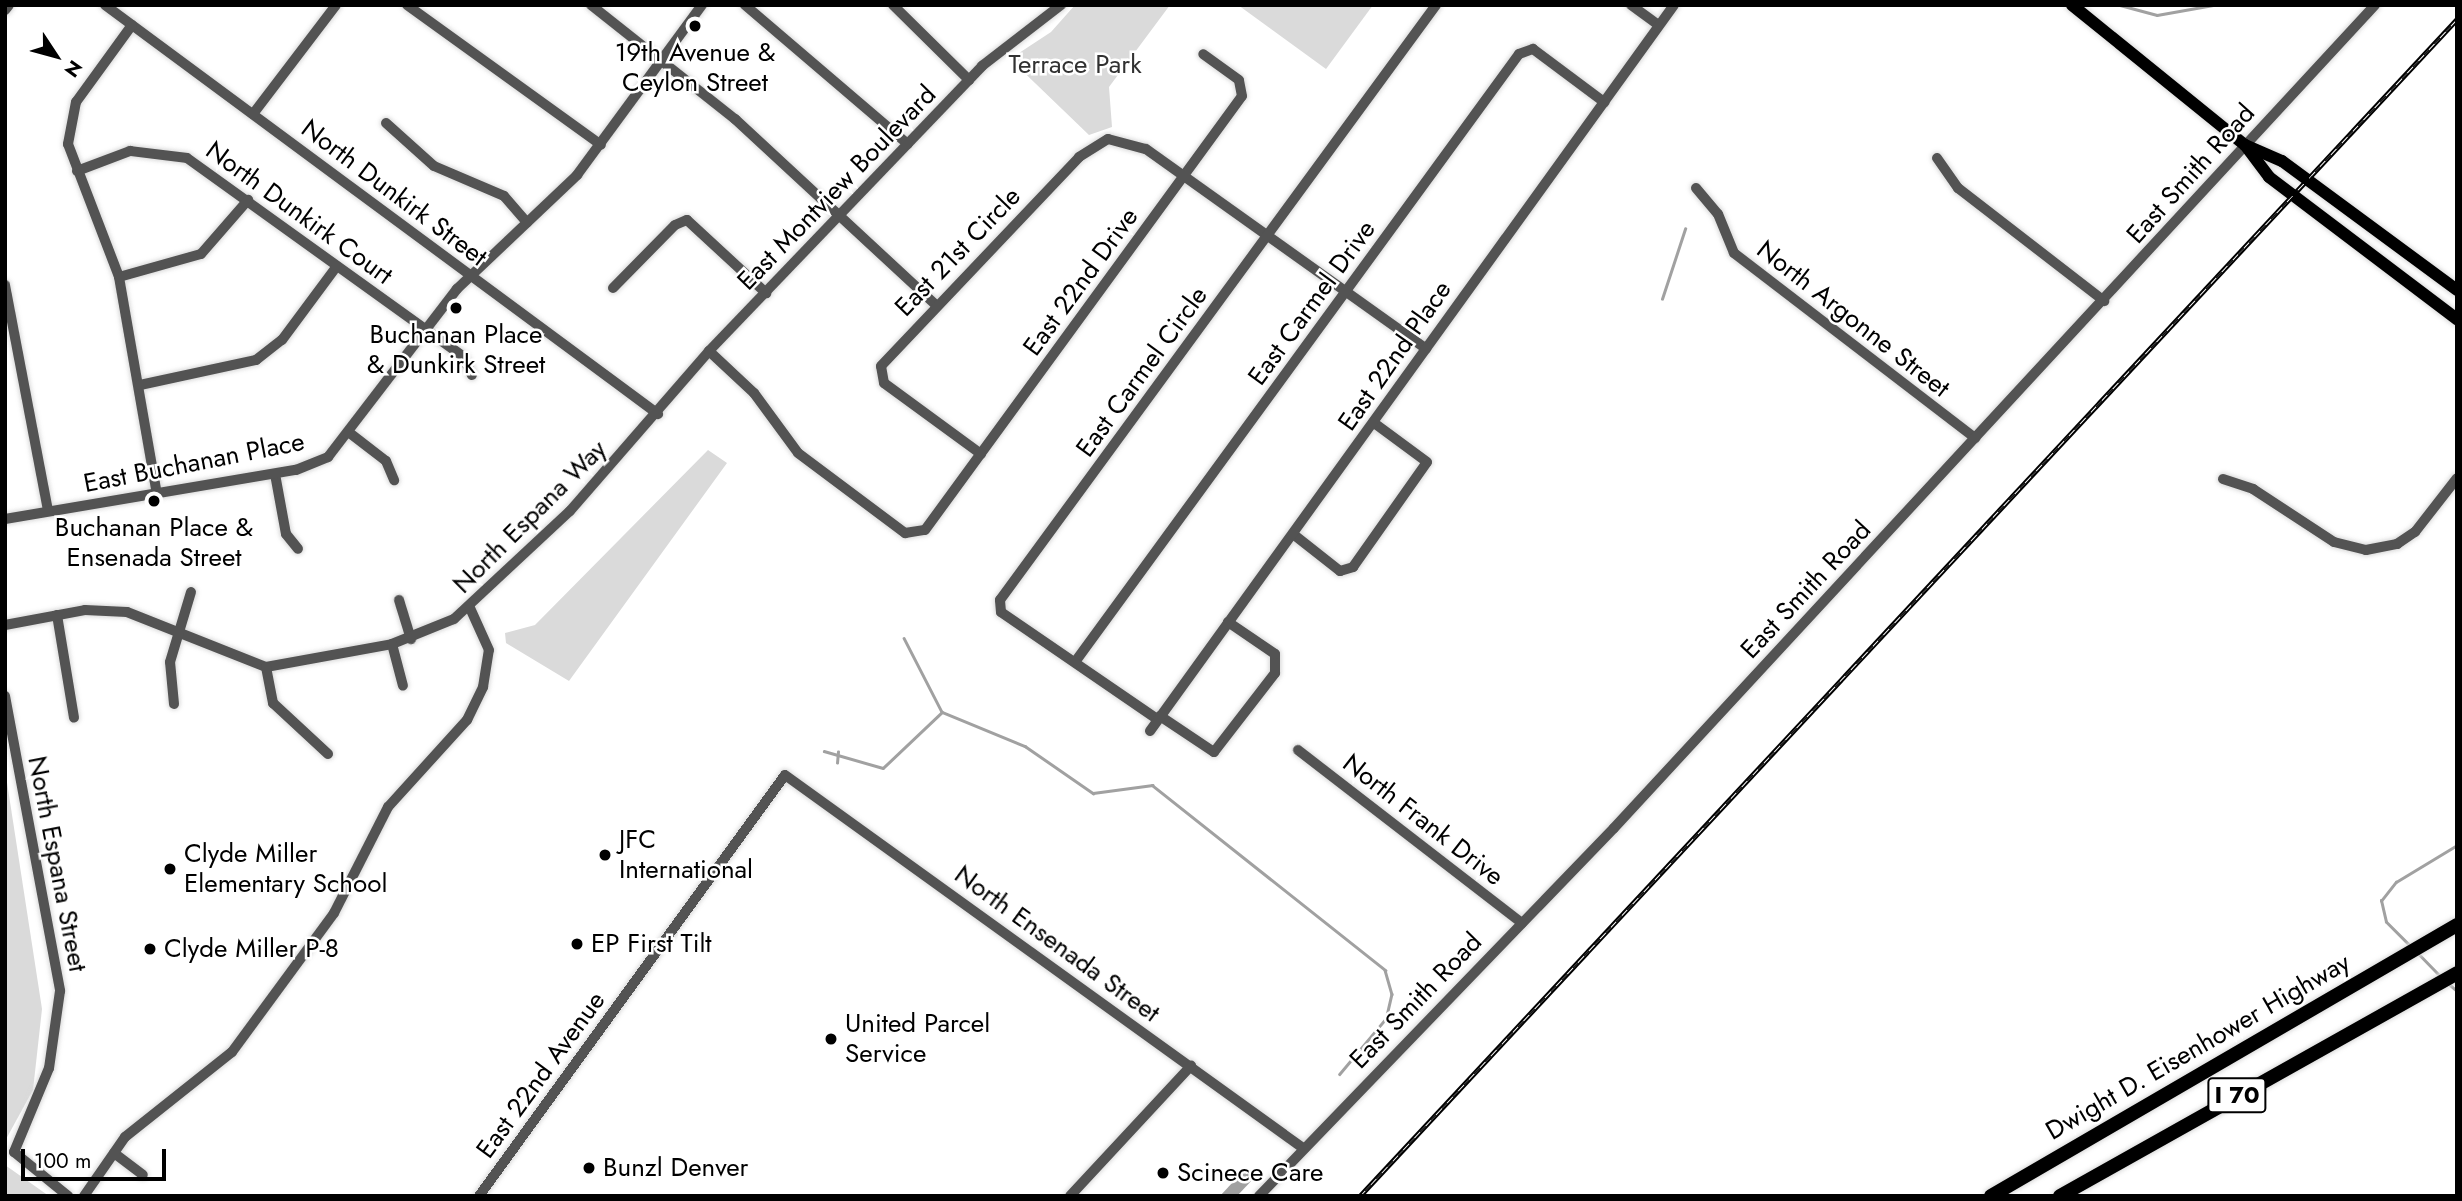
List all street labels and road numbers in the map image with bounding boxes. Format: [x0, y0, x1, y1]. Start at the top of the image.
street label: East Montview Boulevard [731, 79, 943, 297]
street label: East Smith Road [2120, 98, 2262, 250]
street label: North Dunkirk Street [295, 113, 493, 273]
street label: North Dunkirk Court [200, 135, 398, 291]
street label: East 21st Circle [889, 181, 1027, 323]
street label: East 22nd Drive [1017, 202, 1145, 362]
street label: East Carmel Drive [1242, 215, 1382, 391]
street label: North Argonne Street [1750, 234, 1956, 404]
street label: East 22nd Place [1332, 275, 1458, 437]
street label: East Carmel Circle [1070, 281, 1214, 463]
street label: East Buchanan Place [81, 426, 307, 500]
street label: North Espana Way [447, 434, 613, 600]
street label: East Smith Road [1734, 515, 1878, 665]
street label: North Frank Drive [1336, 748, 1510, 892]
street label: North Espana Street [21, 754, 93, 974]
street label: North Ensenada Street [948, 859, 1166, 1029]
street label: East Smith Road [1344, 927, 1488, 1075]
street label: Dwight D. Eisenhower Highway [2040, 947, 2356, 1147]
street label: East 22nd Avenue [470, 986, 612, 1164]
road number: I 70 [2207, 1074, 2267, 1115]

